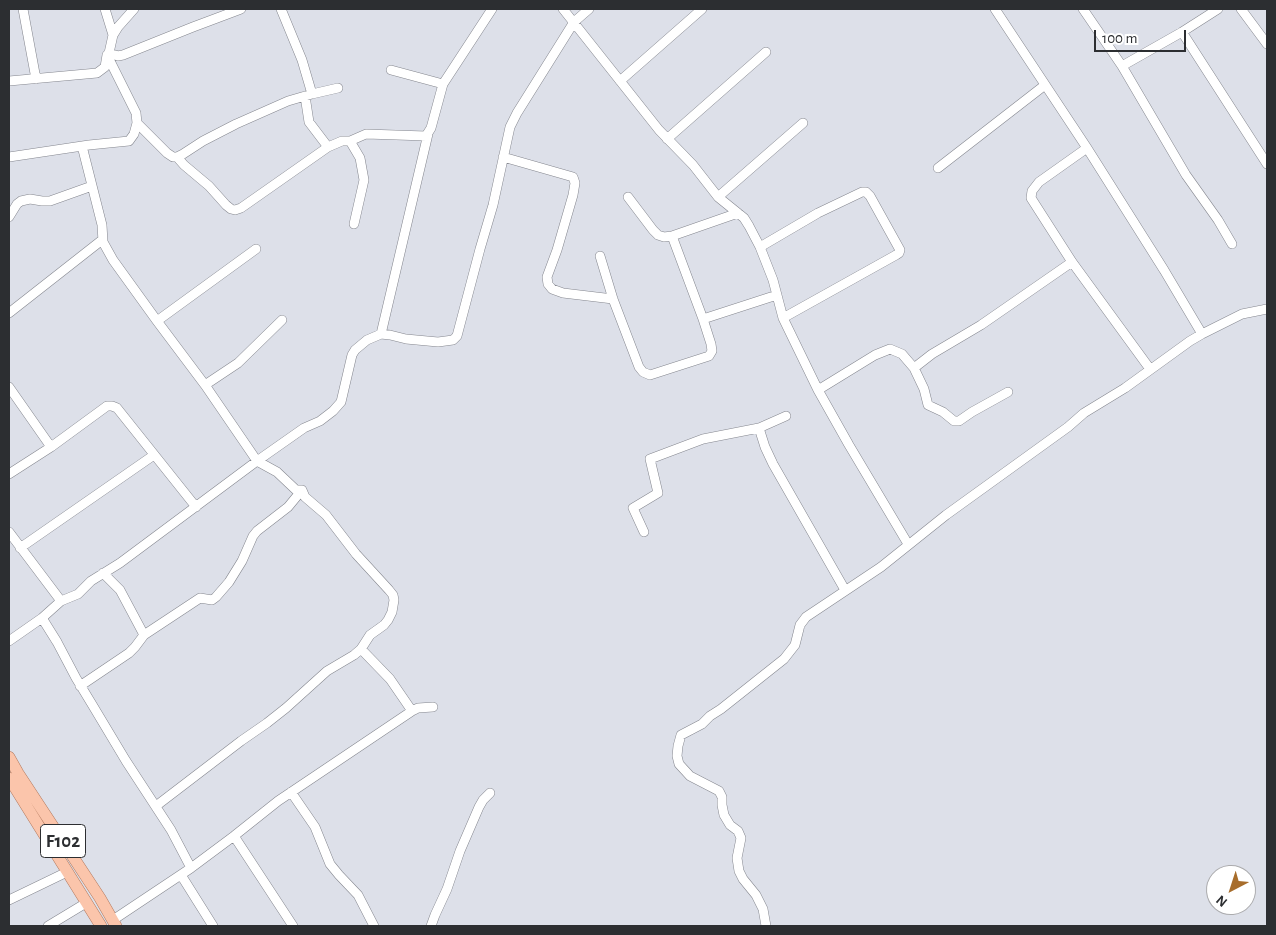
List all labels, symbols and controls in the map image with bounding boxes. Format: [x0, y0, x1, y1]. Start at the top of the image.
scale bar [1096, 20, 1188, 52]
text: 100 m [1102, 31, 1137, 46]
road number: F102 [40, 824, 86, 858]
north arrow [1206, 865, 1256, 915]
text: N [1214, 892, 1230, 909]

